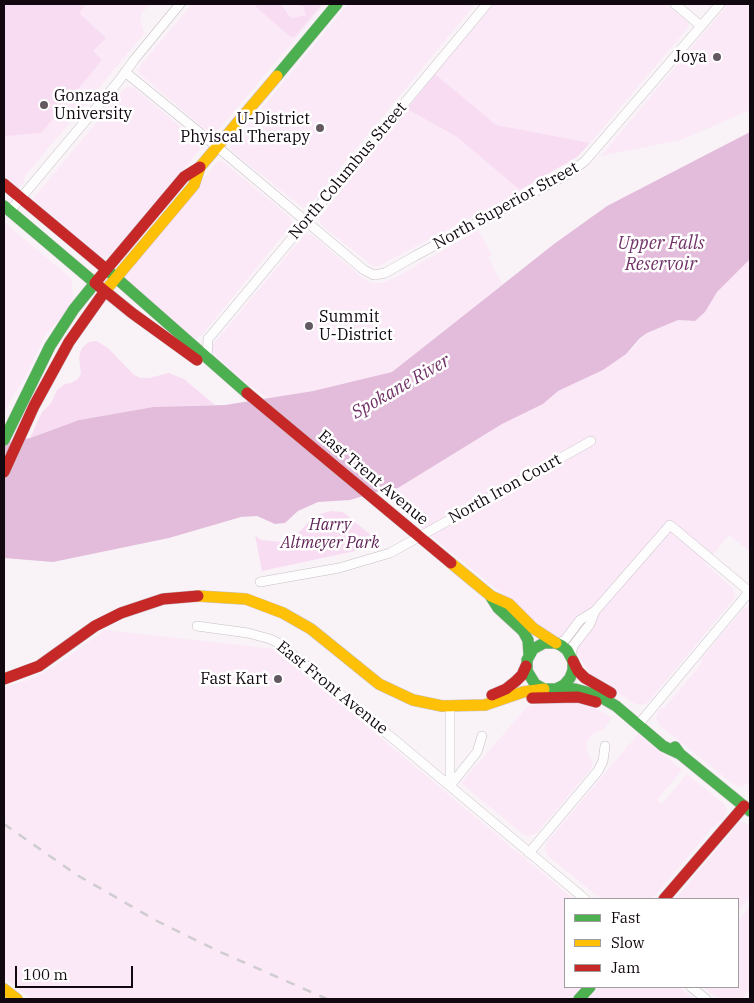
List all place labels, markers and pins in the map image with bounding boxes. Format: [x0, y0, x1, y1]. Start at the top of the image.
place label: Joya [674, 47, 707, 67]
marker: Joya [711, 51, 723, 63]
place label: Gonzaga University [54, 86, 132, 124]
marker: Gonzaga University [38, 99, 50, 111]
place label: U-District Phyiscal Therapy [180, 109, 310, 147]
marker: U-District Phyiscal Therapy [314, 122, 326, 134]
place label: Summit U-District [319, 307, 393, 345]
marker: Summit U-District [303, 320, 315, 332]
place label: Fast Kart [200, 669, 268, 689]
marker: Fast Kart [272, 673, 284, 685]

